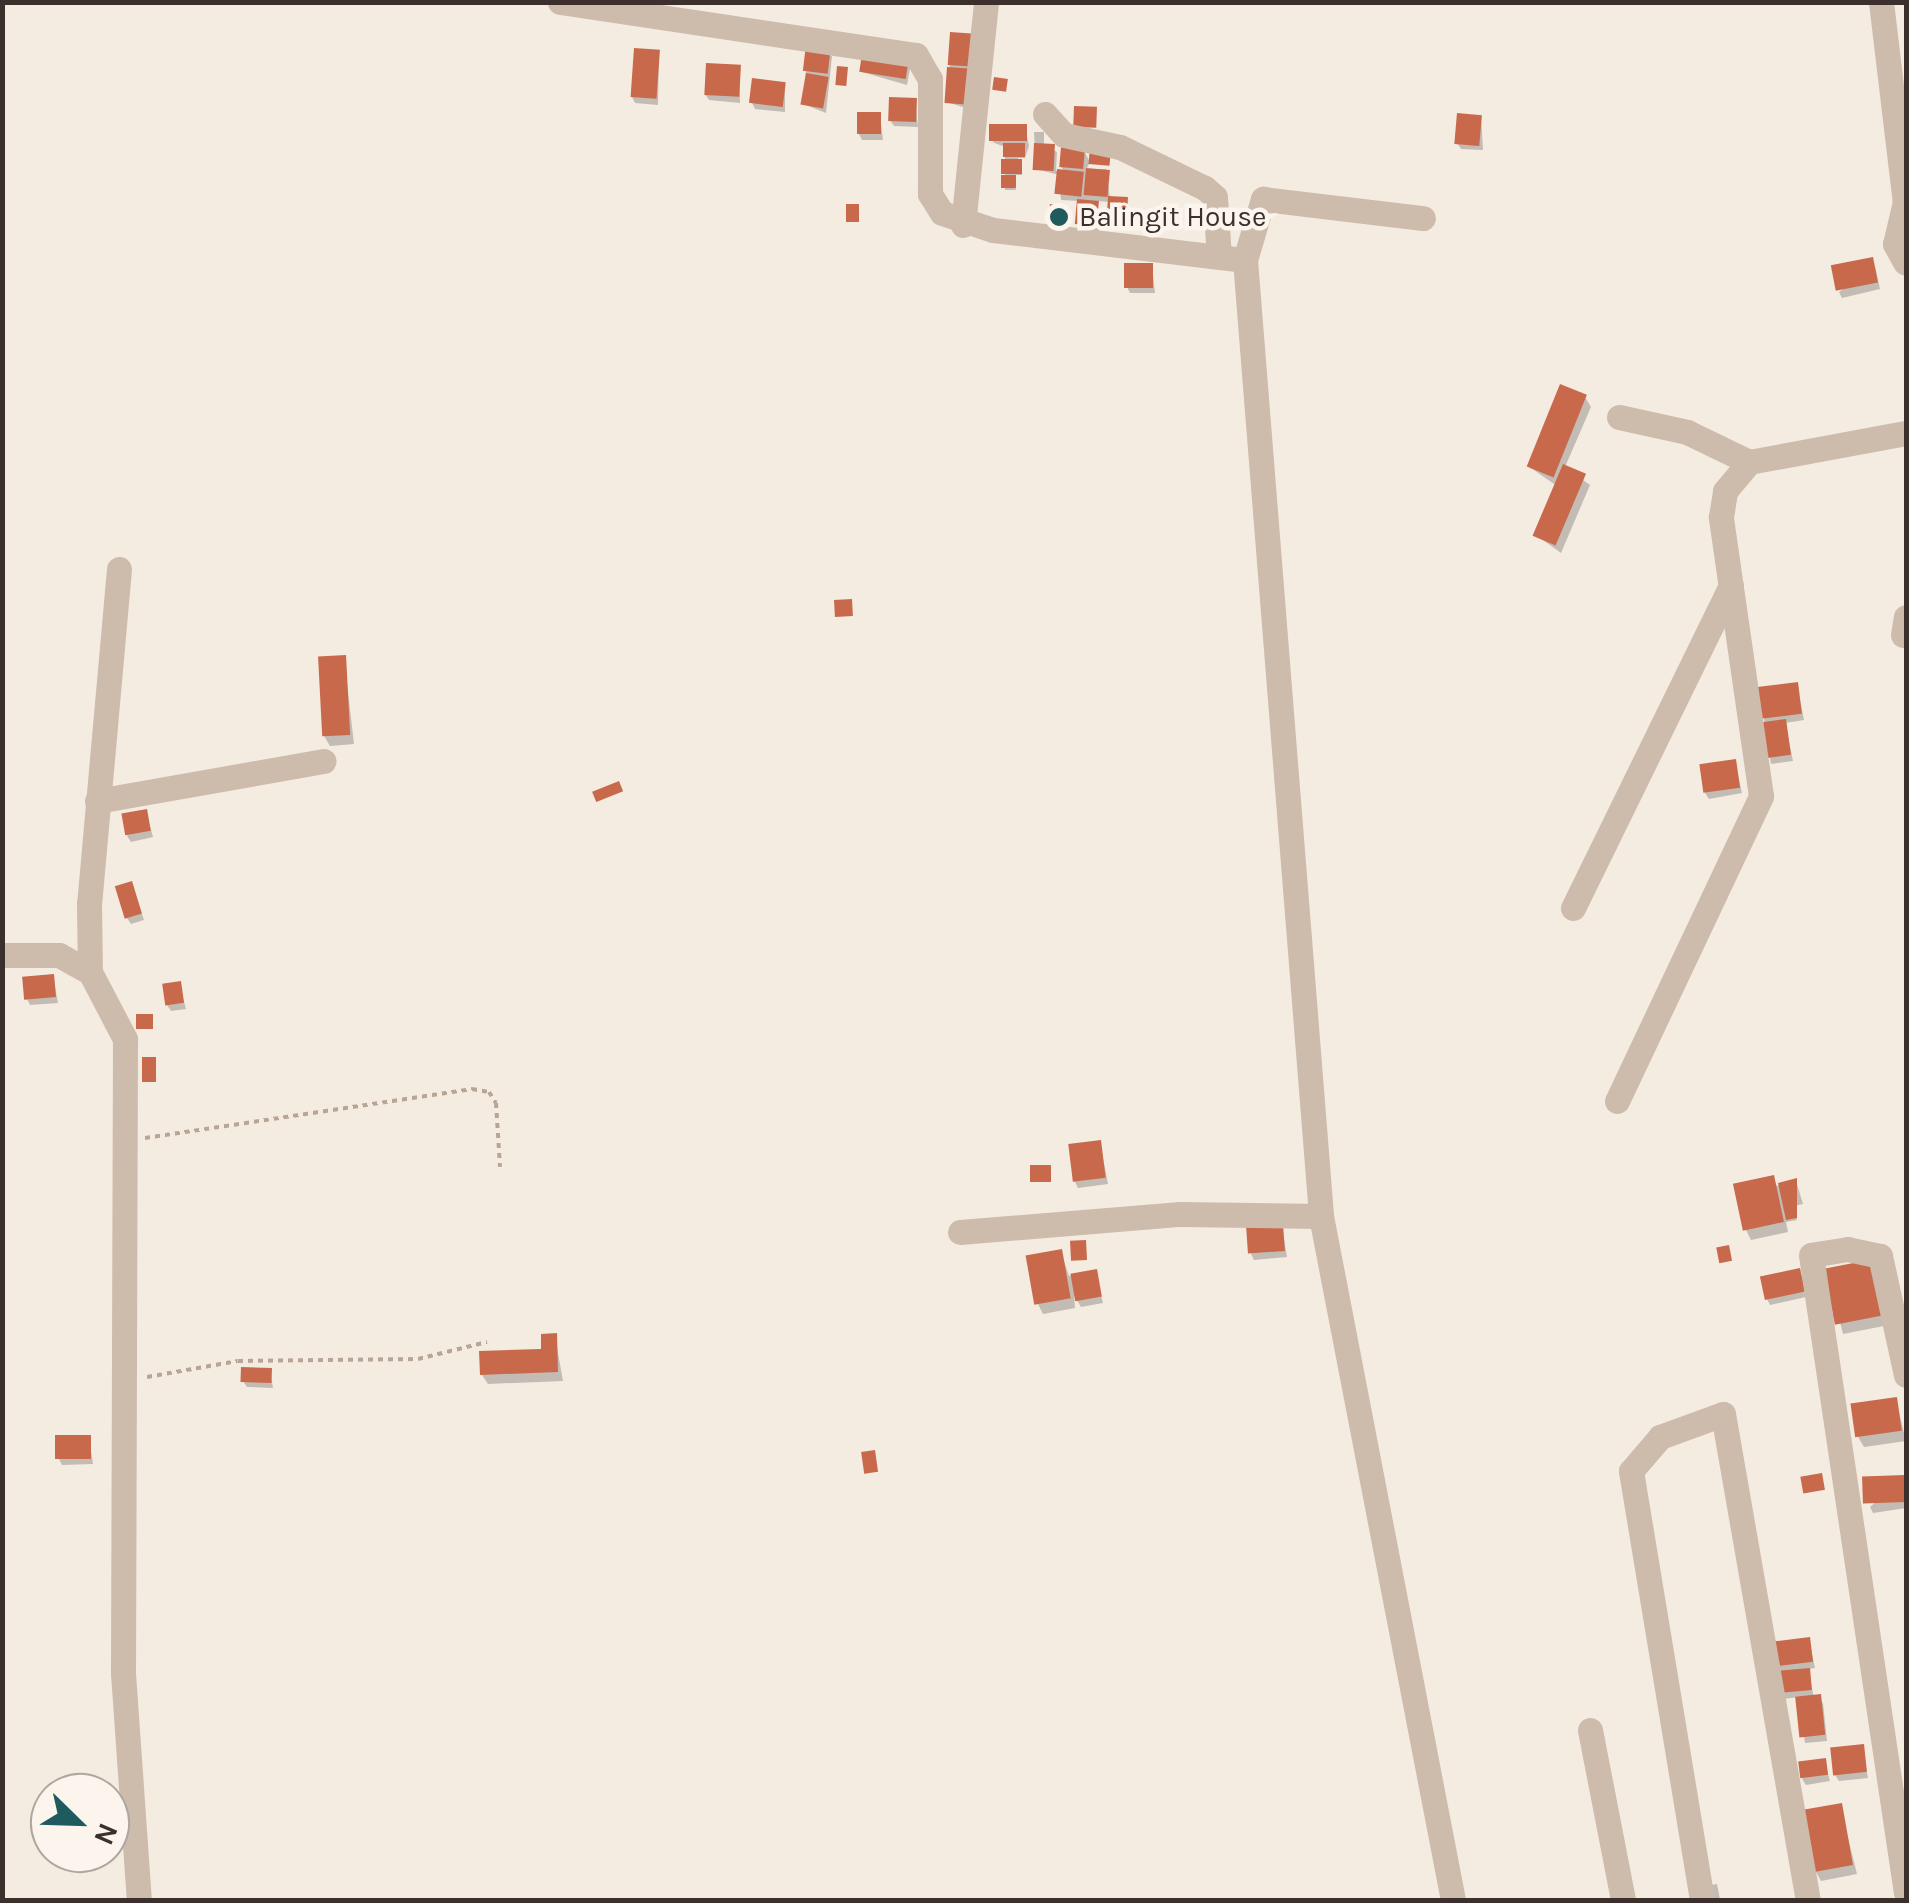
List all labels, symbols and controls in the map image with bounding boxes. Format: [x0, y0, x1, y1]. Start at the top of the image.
place label: Balingit House [1079, 200, 1266, 234]
marker: Balingit House [1048, 206, 1070, 228]
north arrow [30, 1773, 130, 1873]
text: N [87, 1818, 125, 1850]

